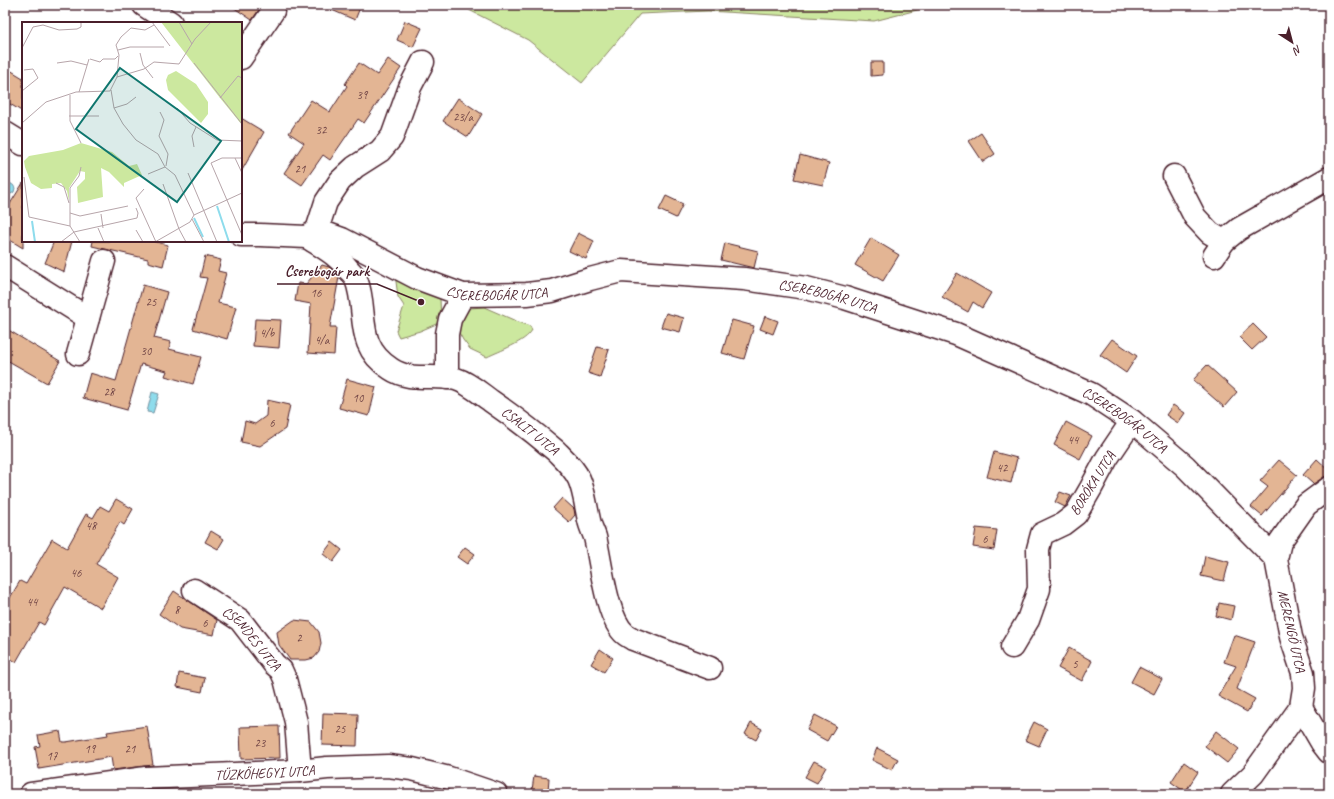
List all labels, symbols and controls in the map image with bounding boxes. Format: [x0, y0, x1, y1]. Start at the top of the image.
inset map [22, 22, 242, 242]
north arrow [1272, 22, 1312, 62]
text: N [1289, 42, 1305, 59]
house number: 39 [357, 87, 369, 103]
house number: 23/a [453, 109, 474, 125]
house number: 32 [316, 122, 328, 138]
house number: 21 [295, 161, 306, 177]
callout: Cserebogár park [277, 257, 377, 284]
text: Cserebogár park [285, 262, 370, 281]
street label: CSEREBOGÁR UTCA [777, 276, 880, 317]
street label: CSEREBOGÁR UTCA [444, 282, 549, 304]
house number: 16 [311, 285, 322, 301]
house number: 25 [146, 294, 157, 310]
house number: 4/b [260, 325, 275, 341]
house number: 4/a [315, 332, 330, 348]
house number: 30 [141, 343, 153, 359]
street label: CSEREBOGÁR UTCA [1080, 383, 1171, 457]
house number: 28 [104, 384, 116, 400]
house number: 10 [353, 390, 365, 406]
street label: CSALIT UTCA [498, 403, 563, 459]
house number: 6 [269, 415, 275, 431]
house number: 44 [1068, 432, 1080, 448]
street label: BORÓKA UTCA [1066, 447, 1119, 518]
house number: 42 [997, 460, 1009, 476]
house number: 48 [86, 518, 98, 534]
house number: 6 [982, 531, 988, 547]
house number: 46 [71, 565, 82, 581]
street label: MERENGŐ UTCA [1274, 588, 1309, 675]
house number: 44 [27, 594, 39, 610]
house number: 8 [174, 602, 181, 618]
street label: CSENDES UTCA [219, 603, 284, 675]
house number: 6 [202, 615, 208, 631]
house number: 2 [296, 630, 303, 646]
house number: 5 [1072, 656, 1078, 672]
house number: 25 [335, 721, 346, 737]
house number: 23 [255, 735, 267, 751]
house number: 19 [85, 741, 97, 757]
house number: 21 [125, 741, 136, 757]
house number: 17 [47, 748, 58, 764]
street label: TŰZKŐHEGYI UTCA [215, 761, 316, 784]

